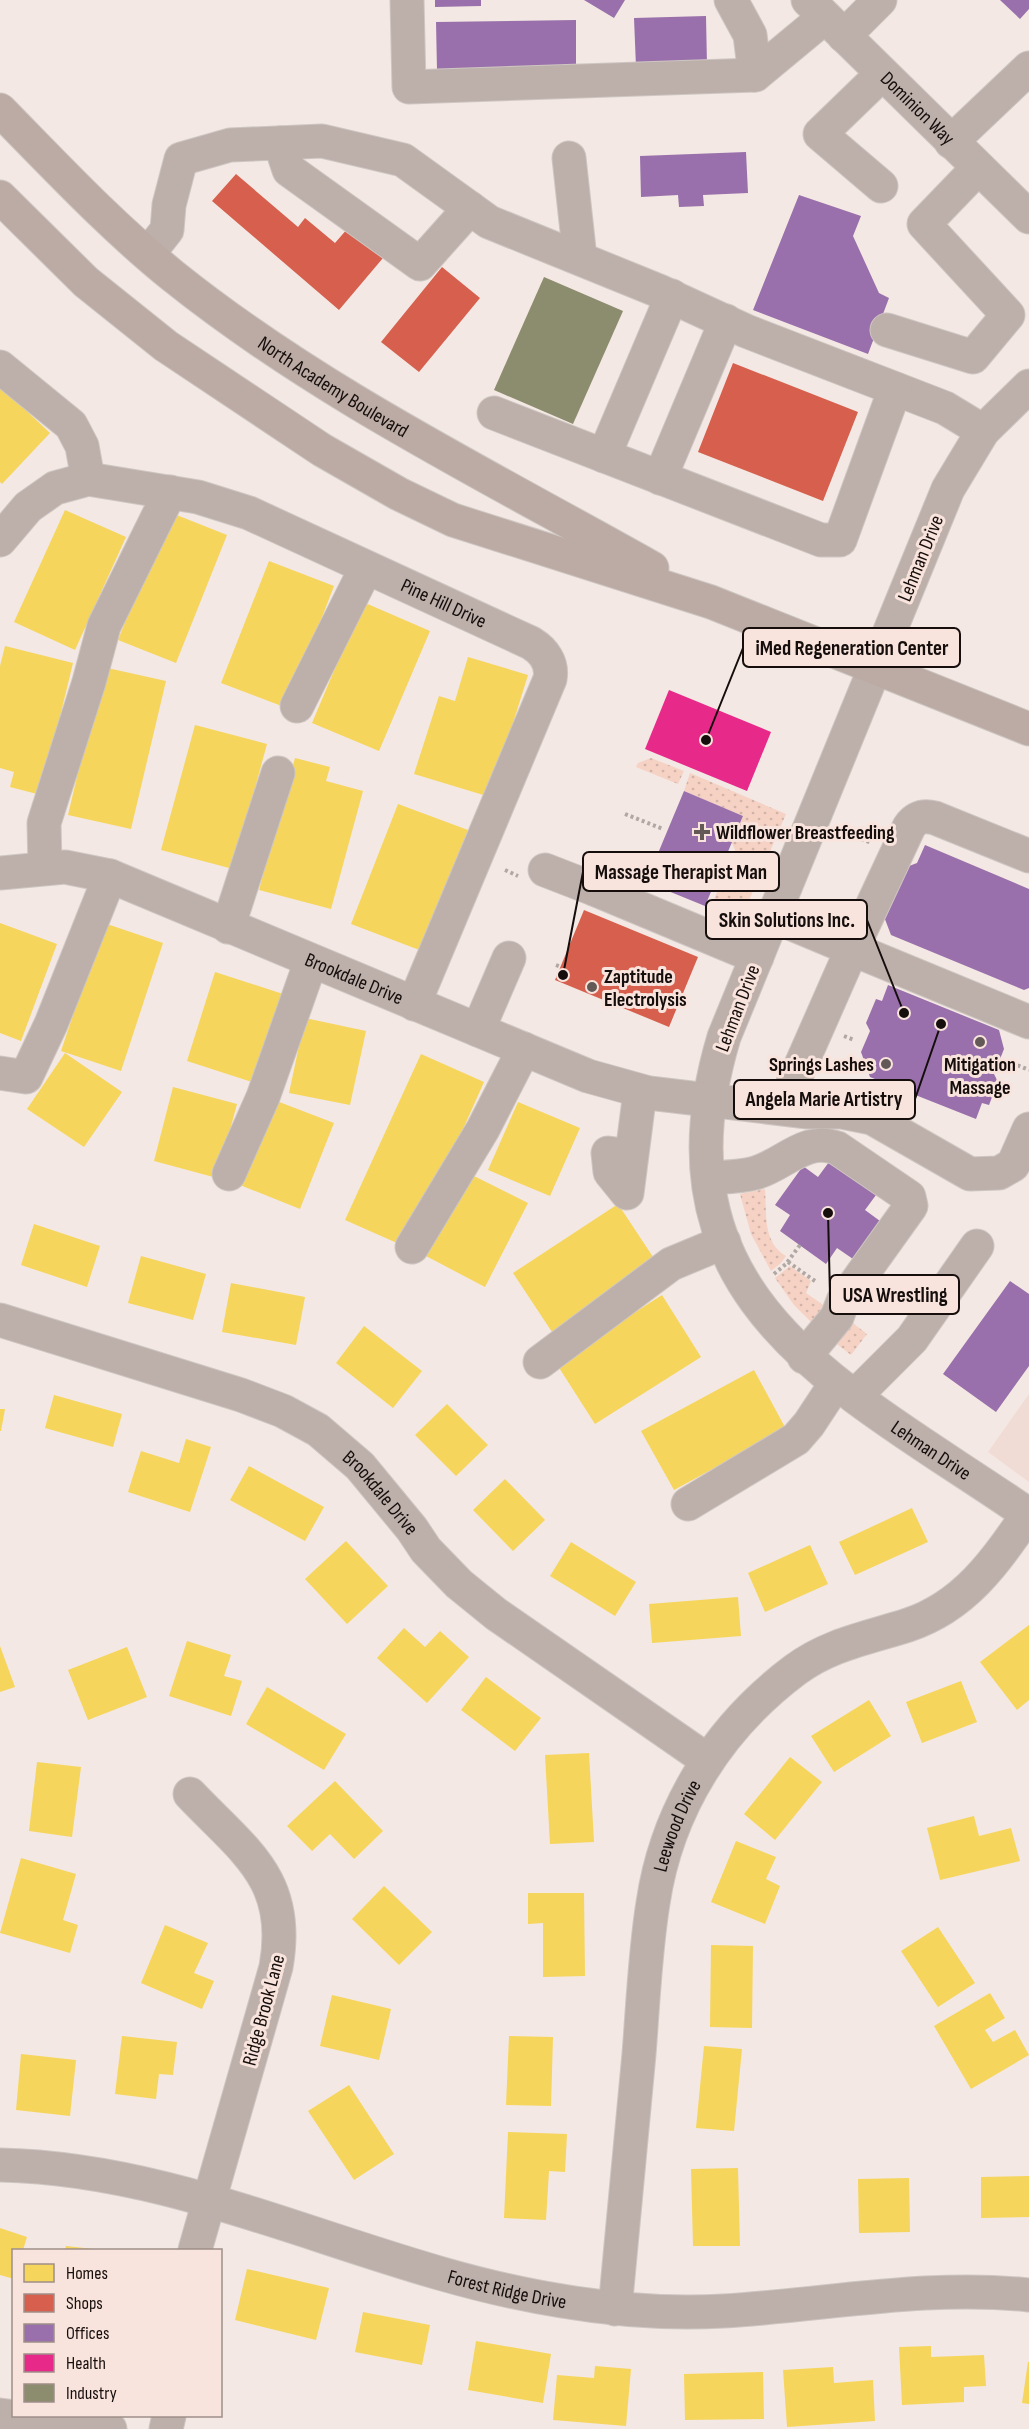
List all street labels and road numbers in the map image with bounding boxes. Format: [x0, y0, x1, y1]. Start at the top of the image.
street label: Dominion Way [875, 67, 960, 151]
street label: North Academy Boulevard [253, 331, 413, 443]
street label: Lehman Drive [893, 512, 949, 605]
street label: Pine Hill Drive [397, 574, 490, 634]
street label: Brookdale Drive [301, 948, 407, 1010]
street label: Lehman Drive [710, 962, 765, 1055]
street label: Lehman Drive [886, 1416, 975, 1486]
street label: Brookdale Drive [337, 1446, 423, 1540]
street label: Leewood Drive [649, 1776, 707, 1874]
street label: Ridge Brook Lane [238, 1952, 290, 2068]
street label: Forest Ridge Drive [445, 2265, 568, 2315]

